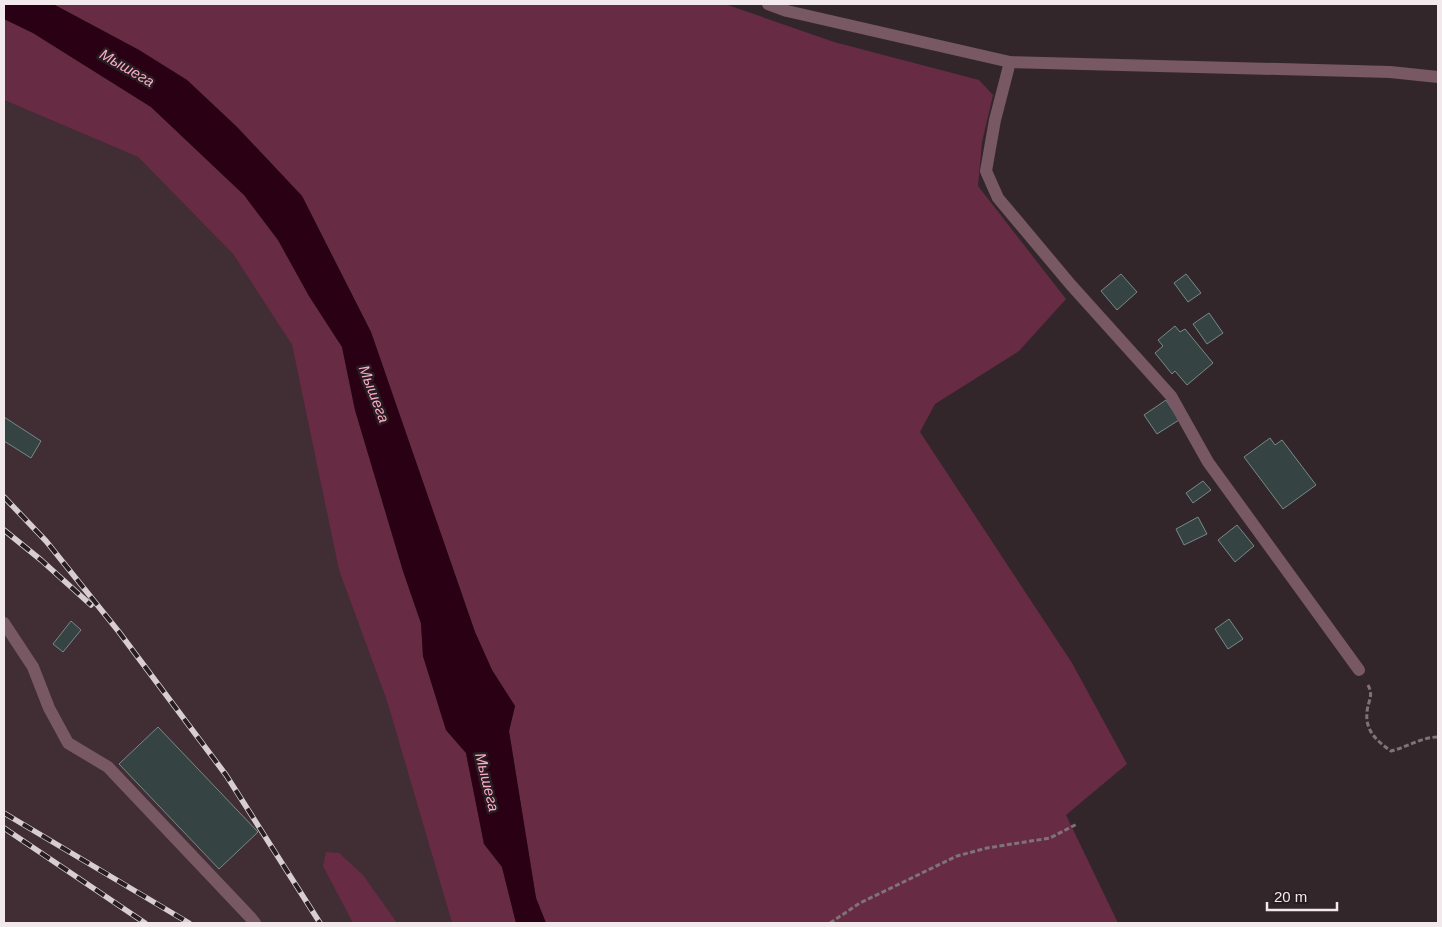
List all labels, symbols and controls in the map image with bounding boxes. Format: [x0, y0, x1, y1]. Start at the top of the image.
water label: Мышега [97, 45, 157, 90]
water label: Мышега [356, 363, 393, 425]
water label: Мышега [472, 751, 503, 813]
scale bar [1267, 880, 1337, 912]
text: 20 m [1274, 888, 1307, 905]

